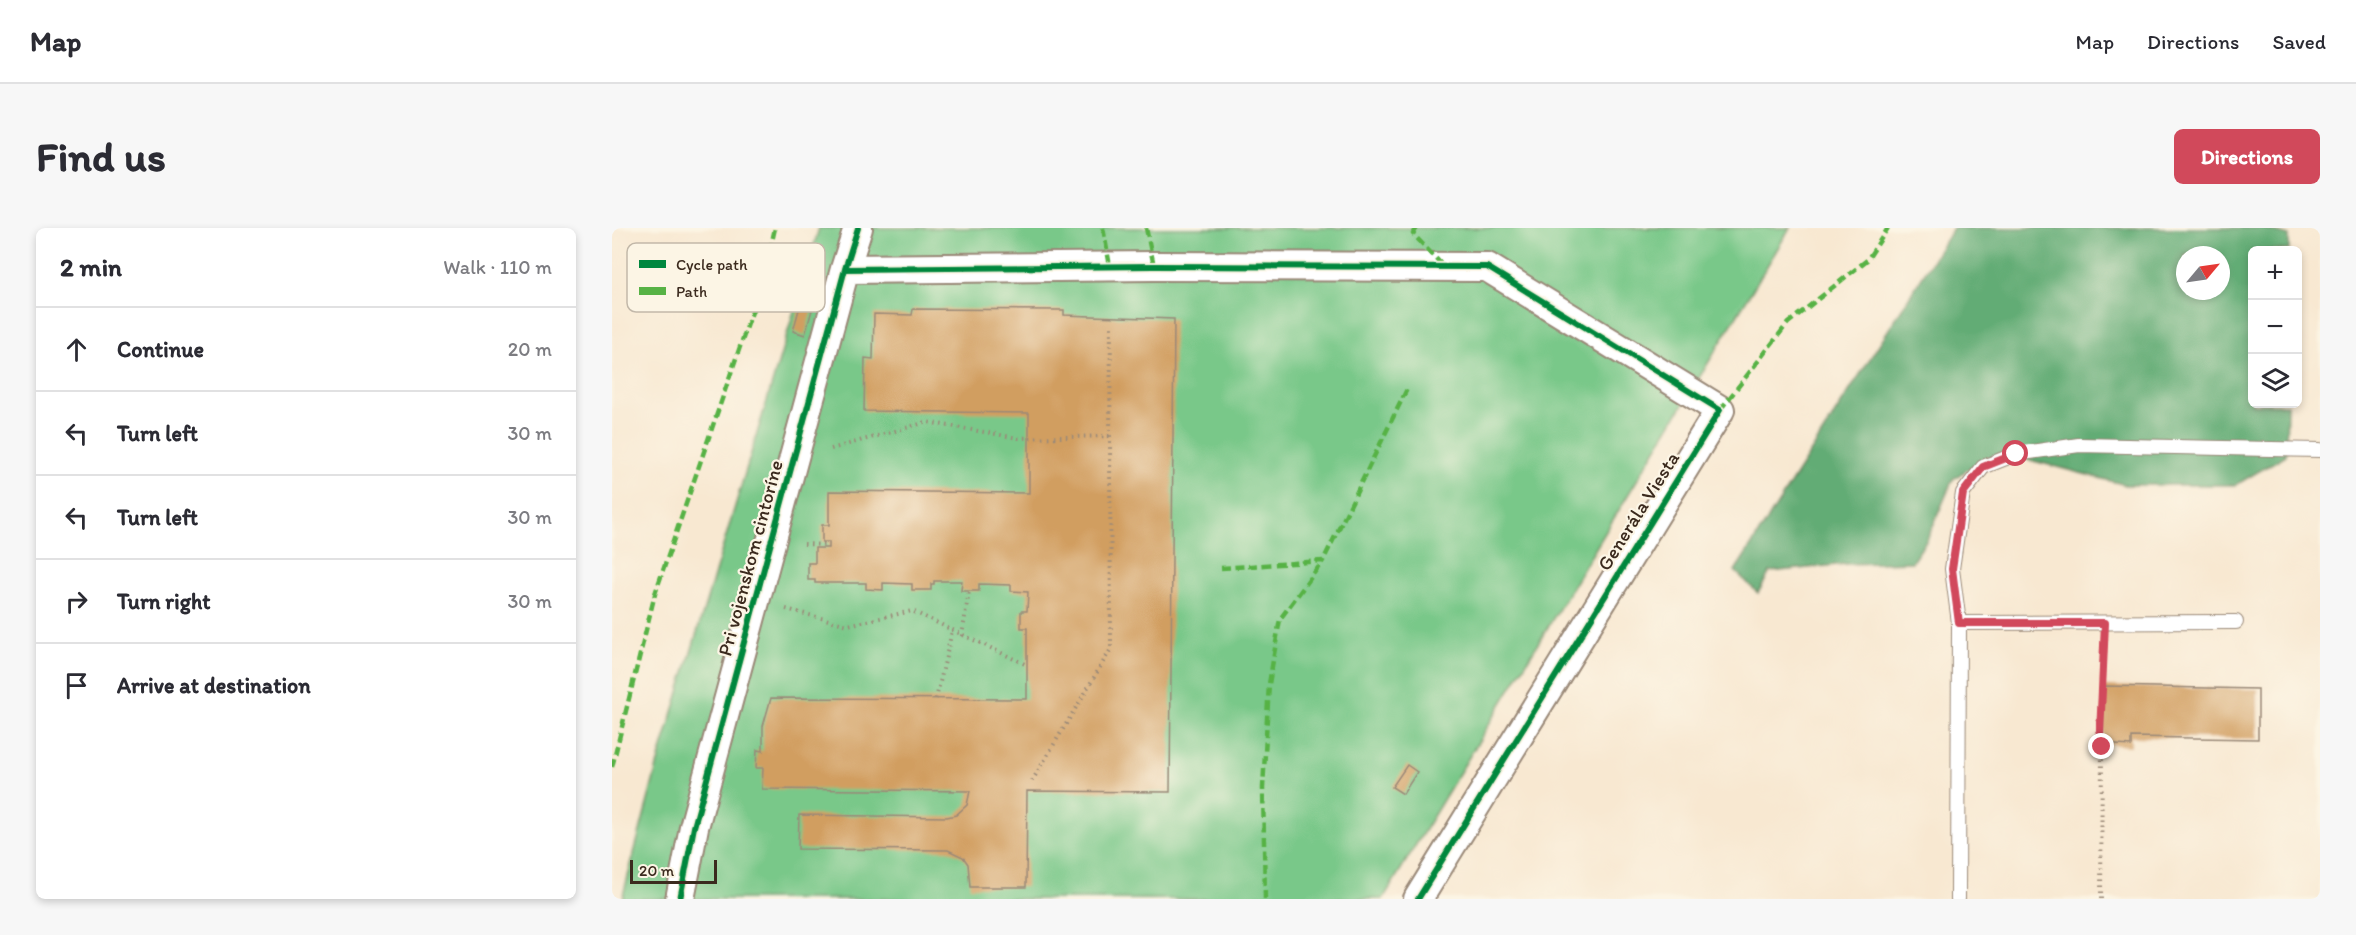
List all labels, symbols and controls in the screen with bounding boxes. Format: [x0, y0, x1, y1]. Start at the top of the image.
text: Map [30, 24, 81, 58]
text: Map [2076, 29, 2114, 54]
text: Directions [2147, 29, 2239, 54]
text: Saved [2272, 29, 2326, 54]
button: Directions [2174, 129, 2320, 184]
text: Find us [36, 131, 166, 182]
legend [627, 243, 825, 312]
north arrow [2176, 246, 2230, 300]
map controls [2248, 246, 2302, 408]
button: + [2248, 246, 2302, 300]
text: 2 min [60, 251, 122, 283]
text: Walk · 110 m [443, 255, 552, 279]
text: Cycle path [676, 255, 748, 274]
text: Path [676, 282, 707, 301]
button: − [2248, 300, 2302, 354]
icon: ahead [60, 333, 93, 366]
text: Continue [117, 336, 204, 363]
text: 20 m [508, 337, 552, 361]
button: layers [2248, 354, 2302, 408]
icon: left [60, 417, 93, 450]
text: Turn left [117, 420, 198, 447]
text: 30 m [507, 421, 552, 445]
route start [2002, 440, 2028, 466]
street label: Generála Viesta [1592, 447, 1684, 575]
street label: Pri vojenskom cintoríne [712, 457, 788, 659]
icon: left [60, 501, 93, 534]
text: Turn left [117, 504, 198, 531]
text: 30 m [507, 505, 552, 529]
icon: right [60, 585, 93, 618]
text: Turn right [117, 588, 211, 615]
text: 30 m [507, 589, 552, 613]
icon: arrive [60, 669, 93, 702]
text: Arrive at destination [117, 672, 311, 699]
route end [2088, 733, 2114, 759]
scale bar [630, 857, 717, 884]
text: 20 m [639, 861, 674, 880]

